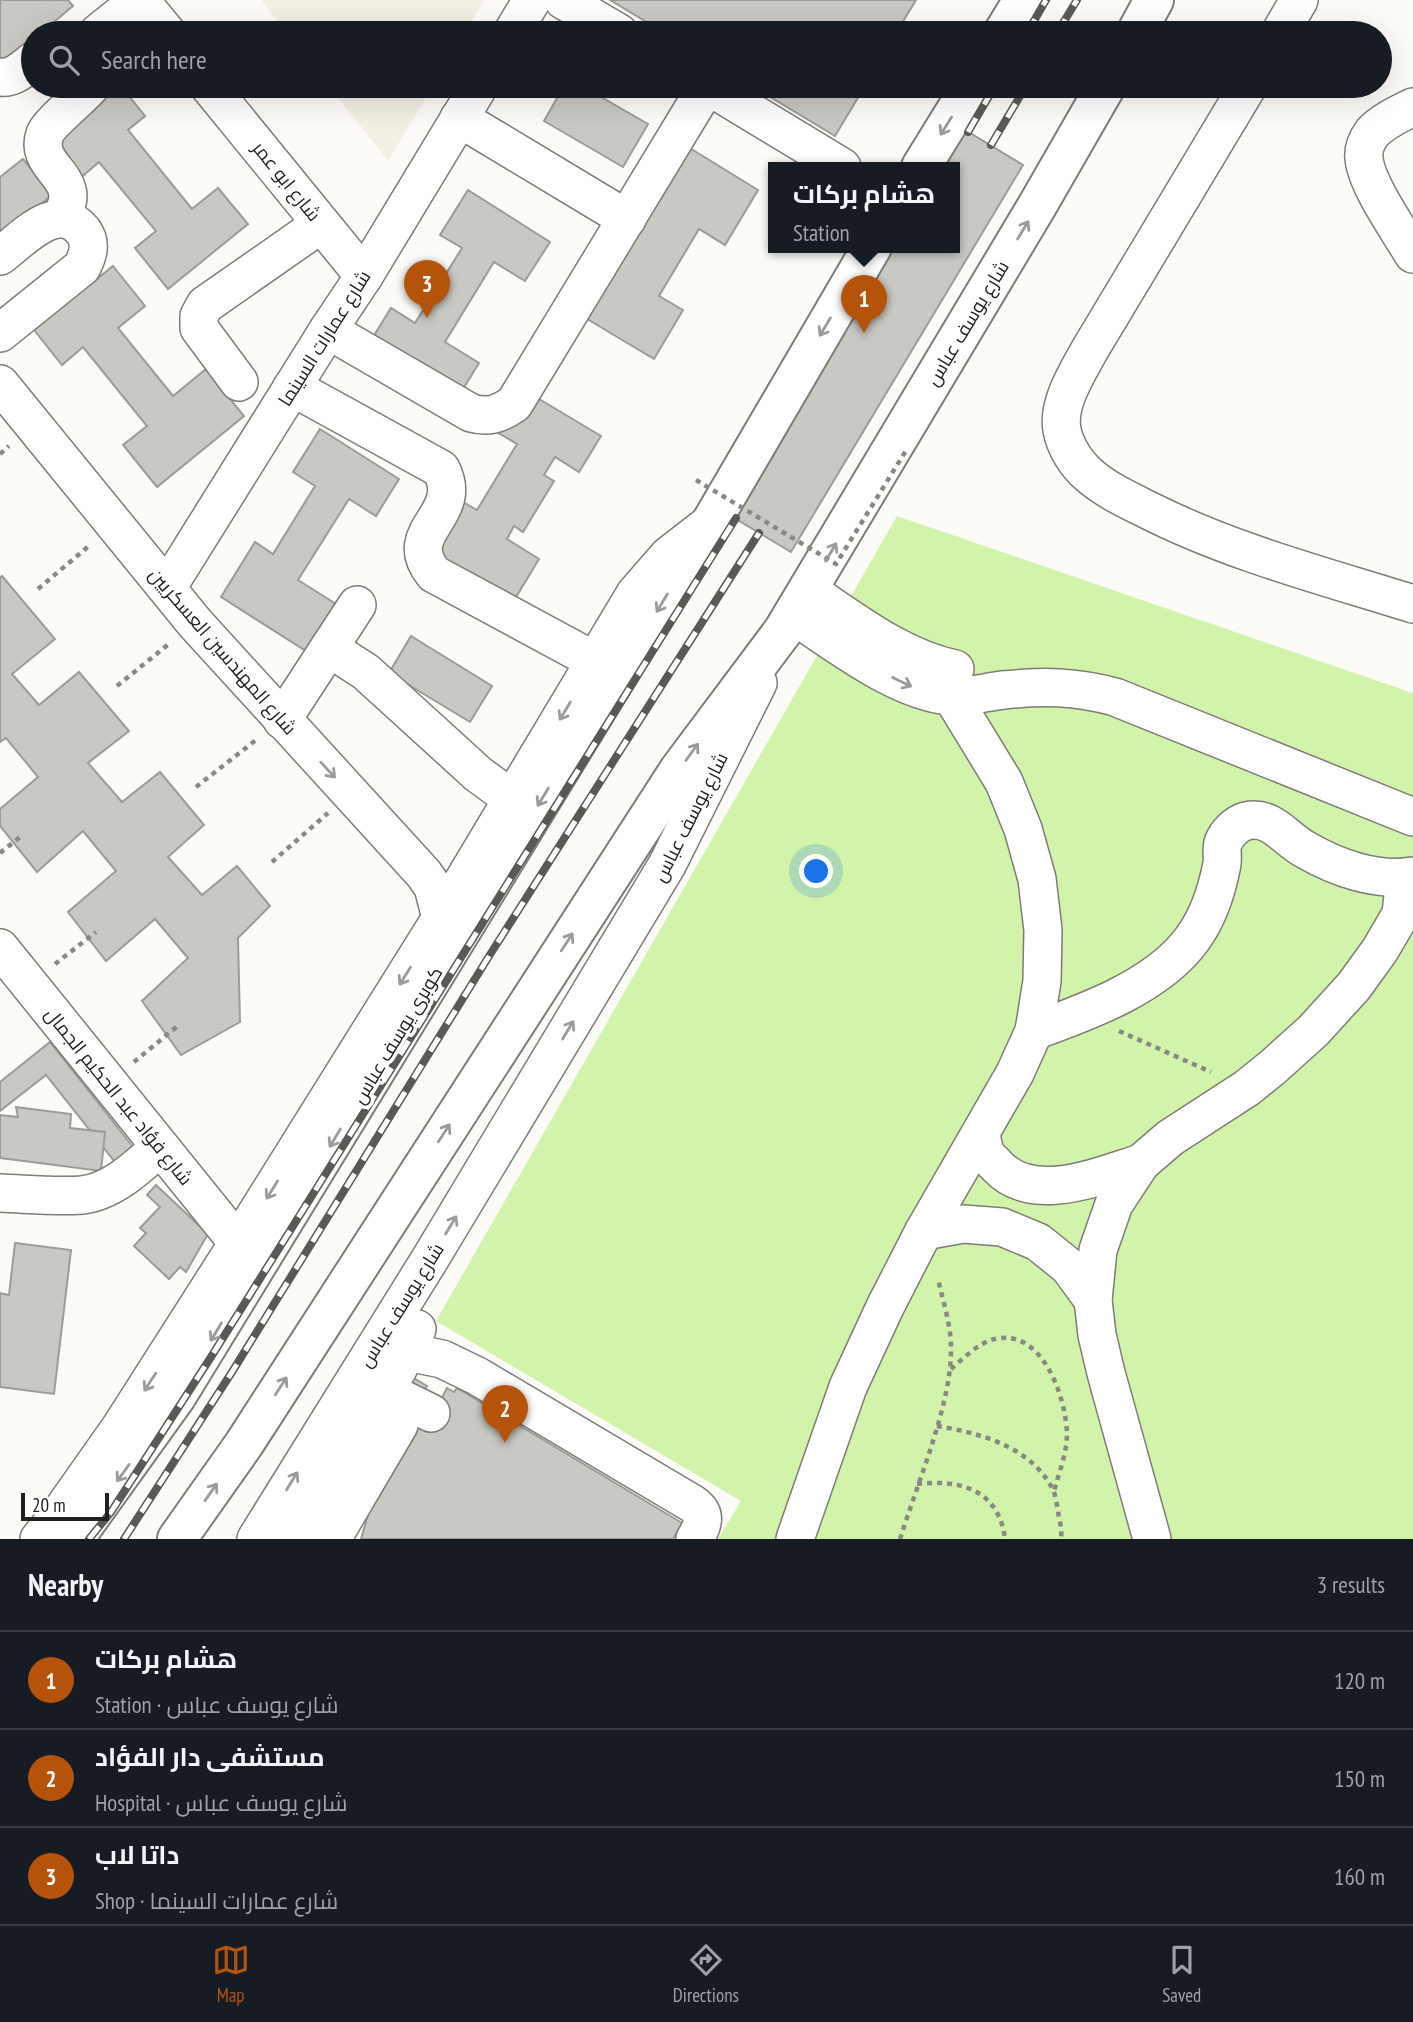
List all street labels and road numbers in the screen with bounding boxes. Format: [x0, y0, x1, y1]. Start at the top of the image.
street label: شارع ابو عمر [245, 135, 326, 227]
street label: شارع يوسف عباس [920, 256, 1016, 391]
street label: شارع عمارات السينما [273, 266, 377, 412]
street label: شارع المهندسين العسكريين [142, 563, 302, 741]
street label: شارع يوسف عباس [647, 748, 735, 887]
street label: كوبرى يوسف عباس [347, 962, 447, 1108]
street label: شارع فؤاد عبد الحكيم الجمال [38, 1002, 198, 1191]
street label: شارع يوسف عباس [353, 1238, 451, 1373]

